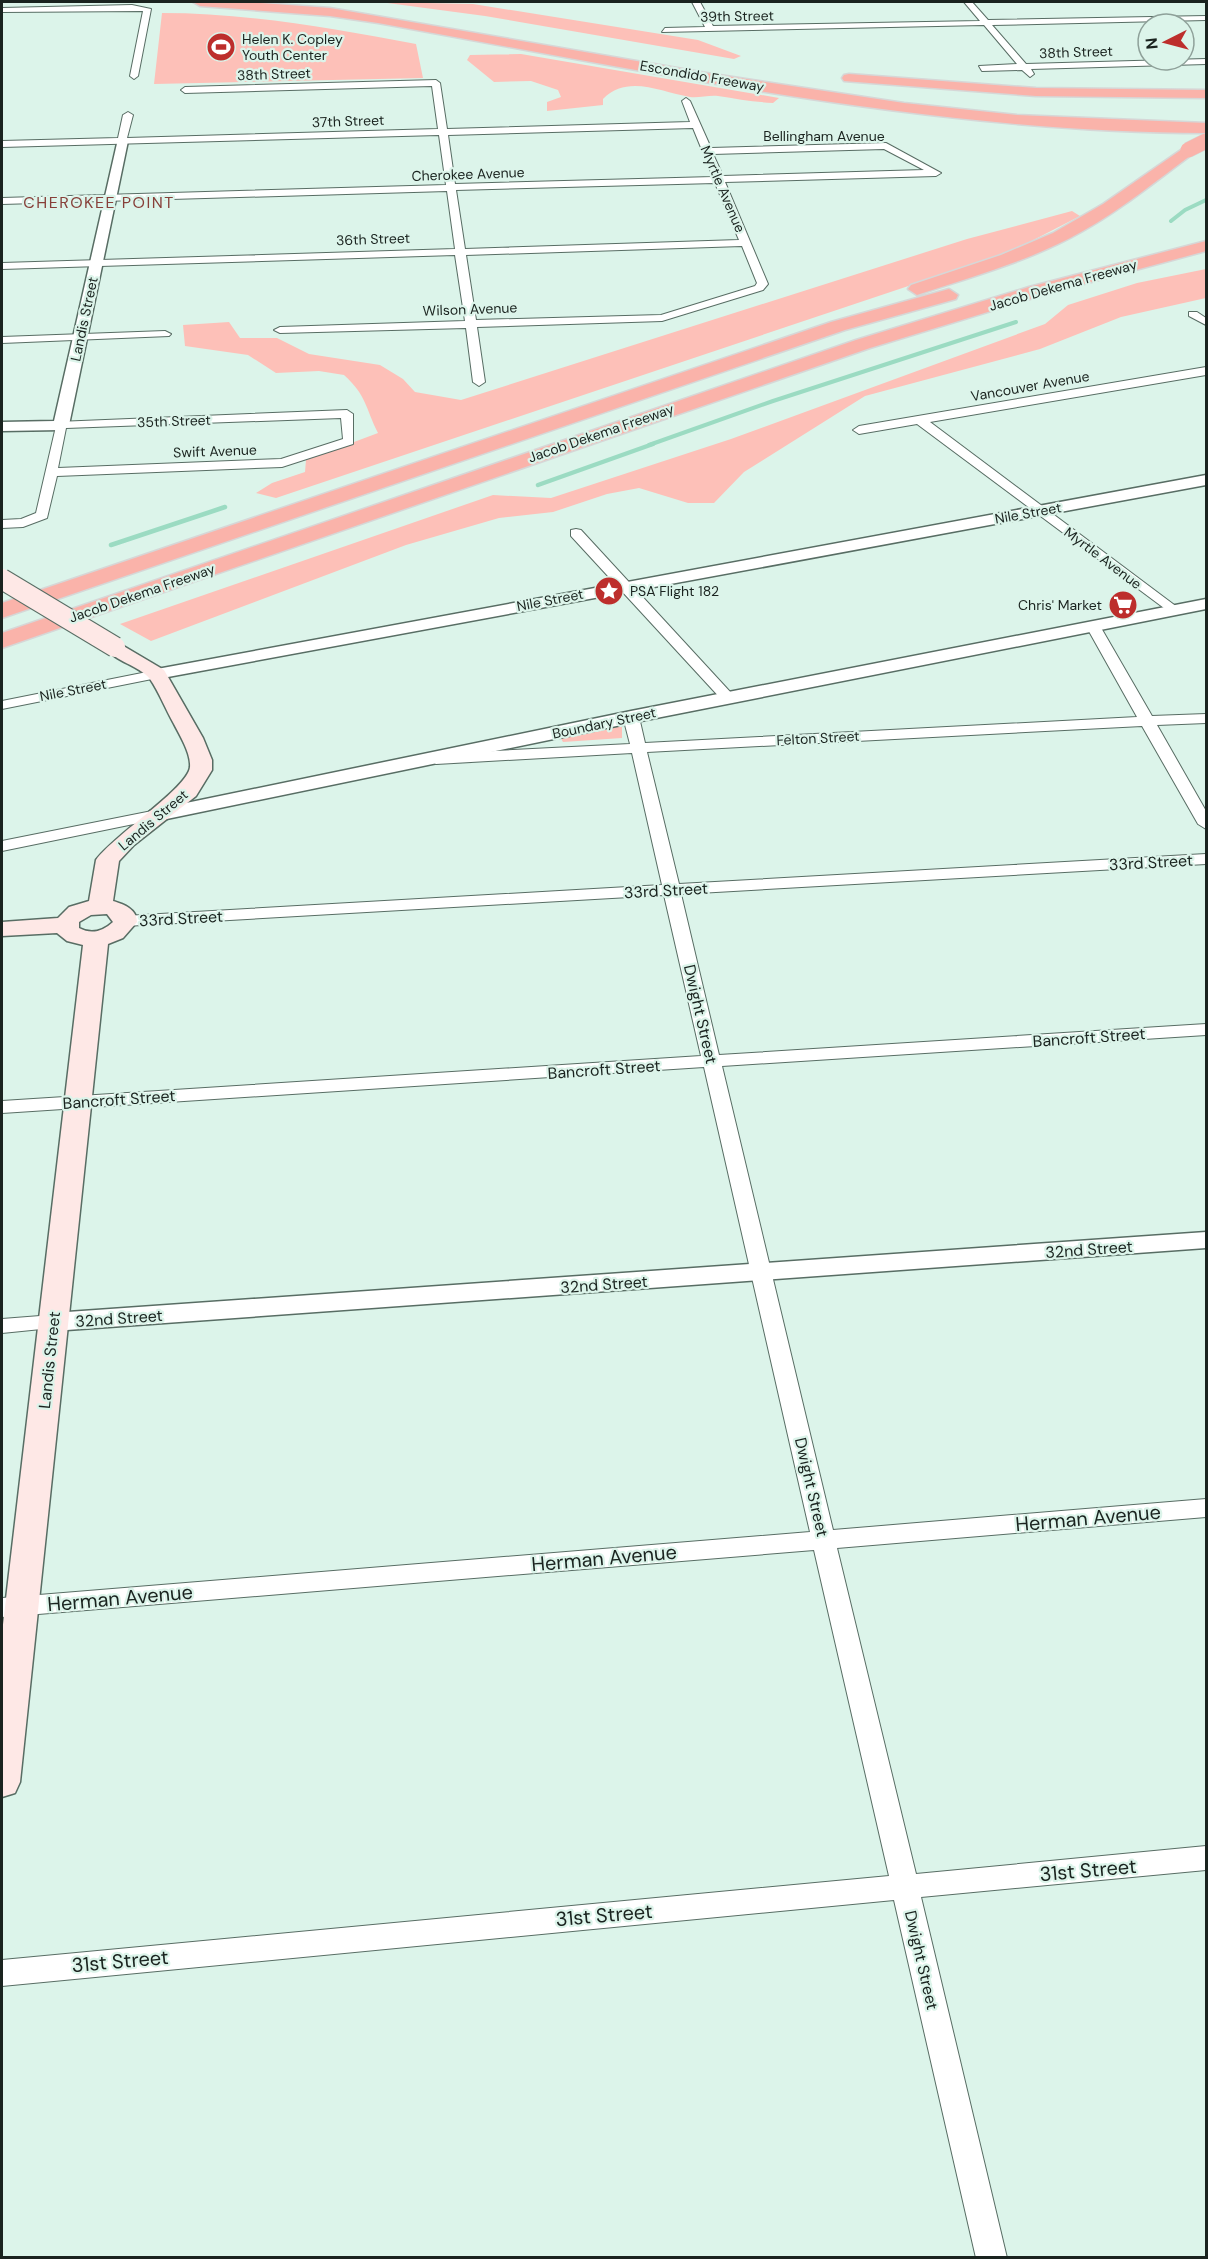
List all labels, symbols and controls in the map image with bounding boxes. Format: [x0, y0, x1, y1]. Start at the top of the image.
street label: 39th Street [700, 6, 774, 26]
north arrow [1136, 12, 1196, 72]
place label: Helen K. Copley Youth Center [242, 30, 343, 64]
sports icon: Helen K. Copley Youth Center [205, 31, 237, 63]
text: N [1141, 37, 1163, 50]
street label: 38th Street [1039, 42, 1113, 62]
street label: Escondido Freeway [638, 56, 766, 96]
street label: 38th Street [237, 64, 311, 84]
street label: 37th Street [311, 111, 385, 131]
street label: Bellingham Avenue [763, 127, 885, 145]
street label: Myrtle Avenue [697, 143, 749, 235]
street label: Cherokee Avenue [411, 163, 525, 185]
district label: CHEROKEE POINT [23, 192, 175, 213]
street label: 36th Street [336, 229, 410, 249]
street label: Jacob Dekema Freeway [987, 255, 1139, 315]
street label: Landis Street [66, 275, 102, 363]
street label: Wilson Avenue [422, 298, 518, 320]
street label: Vancouver Avenue [969, 367, 1091, 405]
street label: Jacob Dekema Freeway [526, 400, 676, 466]
street label: 35th Street [137, 411, 211, 431]
street label: Swift Avenue [173, 441, 257, 461]
street label: Nile Street [993, 498, 1063, 528]
street label: Myrtle Avenue [1061, 523, 1145, 593]
street label: Jacob Dekema Freeway [67, 560, 217, 626]
place icon: PSA Flight 182 [593, 575, 625, 607]
place label: PSA Flight 182 [630, 582, 719, 600]
street label: Nile Street [515, 585, 585, 615]
supermarket icon: Chris' Market [1107, 589, 1139, 621]
place label: Chris' Market [1018, 596, 1102, 614]
street label: Nile Street [38, 675, 108, 705]
street label: Boundary Street [551, 703, 657, 743]
street label: Felton Street [776, 727, 860, 749]
street label: Landis Street [114, 786, 192, 854]
street label: 33rd Street [1108, 850, 1194, 875]
street label: 33rd Street [623, 878, 709, 903]
street label: 33rd Street [138, 906, 224, 931]
street label: Dwight Street [679, 963, 722, 1066]
street label: Bancroft Street [1032, 1023, 1146, 1052]
street label: Bancroft Street [547, 1055, 661, 1084]
street label: Bancroft Street [62, 1085, 176, 1114]
street label: 32nd Street [1045, 1236, 1133, 1263]
street label: 32nd Street [560, 1271, 648, 1298]
street label: 32nd Street [75, 1305, 163, 1332]
street label: Landis Street [34, 1310, 65, 1410]
street label: Dwight Street [790, 1436, 833, 1539]
street label: Herman Avenue [1014, 1499, 1162, 1537]
street label: Herman Avenue [530, 1539, 678, 1577]
street label: Herman Avenue [46, 1579, 194, 1617]
street label: 31st Street [1038, 1853, 1138, 1887]
street label: 31st Street [554, 1898, 654, 1932]
street label: Dwight Street [900, 1909, 943, 2012]
street label: 31st Street [70, 1944, 170, 1978]

